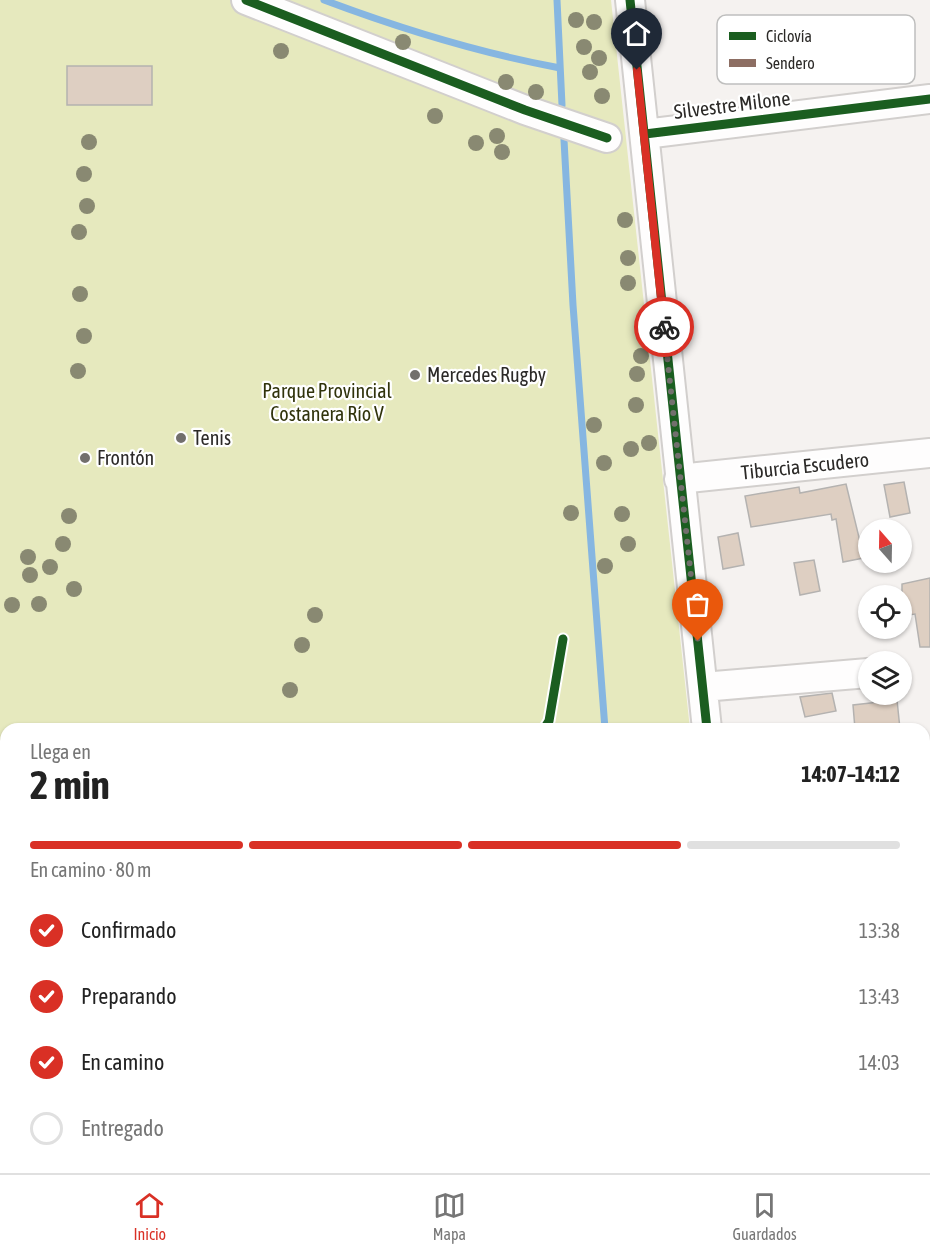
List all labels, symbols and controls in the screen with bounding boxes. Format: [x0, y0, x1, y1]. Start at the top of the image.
pin [611, 8, 662, 70]
legend [717, 15, 915, 84]
icon: home [620, 17, 653, 50]
text: Ciclovía [766, 27, 812, 45]
text: Sendero [766, 54, 815, 72]
street label: Silvestre Milone [672, 86, 791, 123]
courier [634, 297, 694, 357]
icon: bike [648, 311, 681, 344]
place label: Mercedes Rugby [427, 363, 546, 386]
marker: Mercedes Rugby [408, 368, 422, 382]
park label: Parque Provincial Costanera Río V [262, 379, 392, 425]
place label: Tenis [193, 426, 231, 449]
marker: Tenis [174, 431, 188, 445]
place label: Frontón [97, 446, 154, 469]
street label: Tiburcia Escudero [740, 447, 870, 484]
marker: Frontón [78, 451, 92, 465]
north arrow [858, 519, 912, 573]
map controls [858, 519, 912, 705]
pin [672, 579, 723, 641]
button: locate [858, 585, 912, 639]
icon: bag [681, 588, 714, 621]
button: layers [858, 651, 912, 705]
text: Llega en [30, 740, 91, 763]
text: 14:07–14:12 [801, 761, 900, 787]
text: 2 min [30, 763, 110, 807]
text: En camino · 80 m [30, 858, 151, 881]
icon: check [30, 914, 63, 947]
text: Confirmado [81, 917, 176, 943]
text: 13:38 [859, 919, 900, 942]
icon: check [30, 980, 63, 1013]
text: Preparando [81, 983, 177, 1009]
text: 13:43 [859, 985, 900, 1008]
icon: check [30, 1046, 63, 1079]
text: En camino [81, 1049, 164, 1075]
text: 14:03 [858, 1051, 900, 1074]
text: Entregado [81, 1115, 164, 1141]
tab: Inicio [133, 1189, 166, 1243]
tab: Mapa [433, 1189, 466, 1243]
tab: Guardados [733, 1189, 797, 1243]

